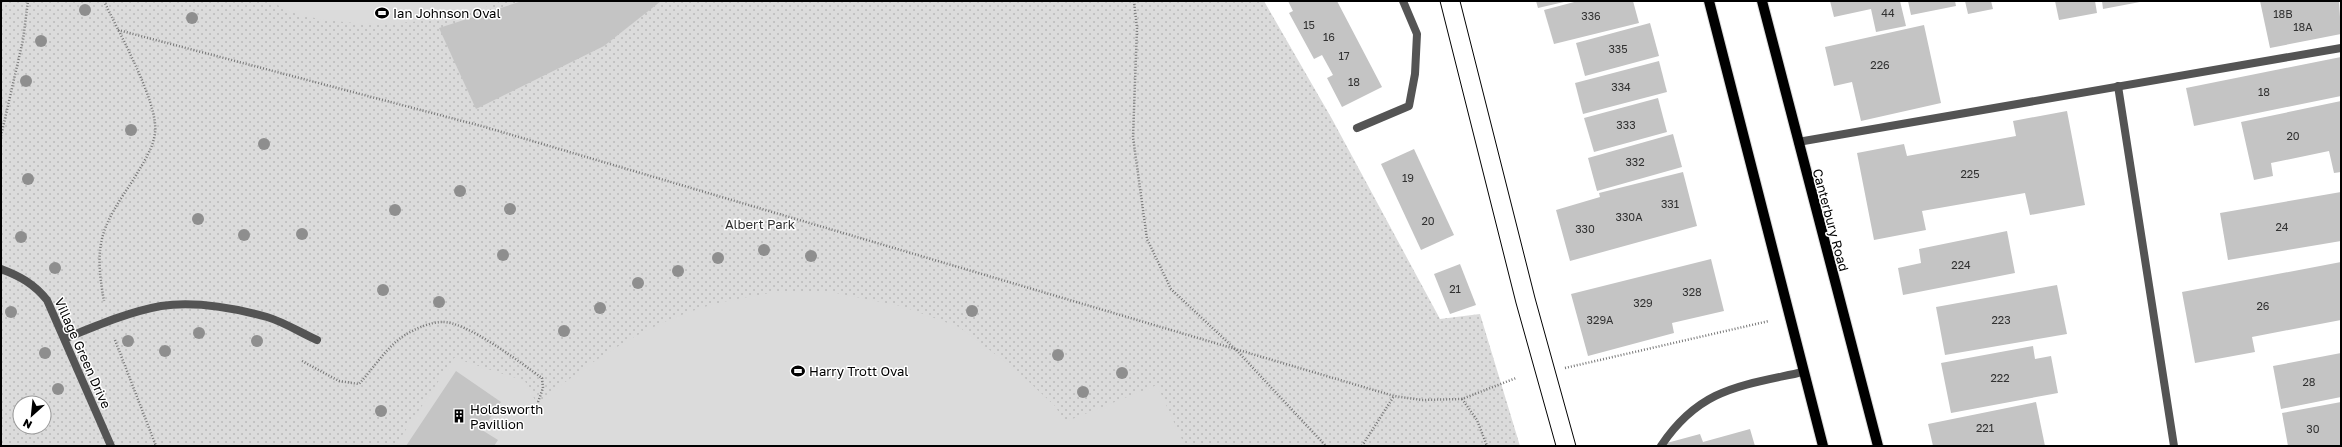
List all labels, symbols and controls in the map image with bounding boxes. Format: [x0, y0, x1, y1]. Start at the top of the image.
sports icon: Ian Johnson Oval [374, 5, 390, 21]
place label: Ian Johnson Oval [393, 5, 501, 21]
house number: 44 [1881, 6, 1895, 19]
house number: 18B [2273, 7, 2293, 20]
house number: 336 [1581, 9, 1601, 22]
house number: 15 [1303, 18, 1315, 31]
house number: 18A [2293, 20, 2313, 33]
house number: 16 [1323, 30, 1335, 43]
house number: 335 [1608, 42, 1628, 55]
house number: 17 [1338, 49, 1350, 62]
house number: 226 [1870, 58, 1890, 71]
house number: 18 [1348, 75, 1360, 88]
house number: 334 [1611, 80, 1631, 93]
house number: 18 [2258, 85, 2270, 98]
house number: 333 [1616, 118, 1636, 131]
house number: 20 [2286, 129, 2300, 142]
house number: 332 [1625, 155, 1645, 168]
street label: Canterbury Road [1810, 167, 1852, 273]
house number: 225 [1960, 167, 1980, 180]
house number: 19 [1402, 171, 1414, 184]
house number: 331 [1661, 197, 1679, 210]
house number: 330A [1615, 210, 1643, 223]
house number: 20 [1421, 214, 1435, 227]
park label: Albert Park [725, 216, 796, 232]
house number: 24 [2275, 220, 2289, 233]
house number: 330 [1575, 222, 1595, 235]
house number: 224 [1951, 258, 1971, 271]
house number: 21 [1449, 282, 1461, 295]
house number: 328 [1682, 285, 1702, 298]
street label: Village Green Drive [51, 295, 115, 411]
house number: 329 [1633, 296, 1653, 309]
house number: 26 [2256, 299, 2270, 312]
house number: 329A [1587, 313, 1614, 326]
house number: 223 [1991, 313, 2011, 326]
sports icon: Harry Trott Oval [790, 363, 806, 379]
place label: Harry Trott Oval [809, 363, 908, 379]
house number: 222 [1990, 371, 2010, 384]
house number: 28 [2302, 375, 2316, 388]
north arrow [12, 395, 52, 435]
place label: Holdsworth Pavillion [470, 401, 543, 432]
building icon: Holdsworth Pavillion [451, 408, 467, 424]
text: N [21, 417, 34, 432]
house number: 221 [1976, 421, 1994, 434]
house number: 30 [2306, 422, 2320, 435]

